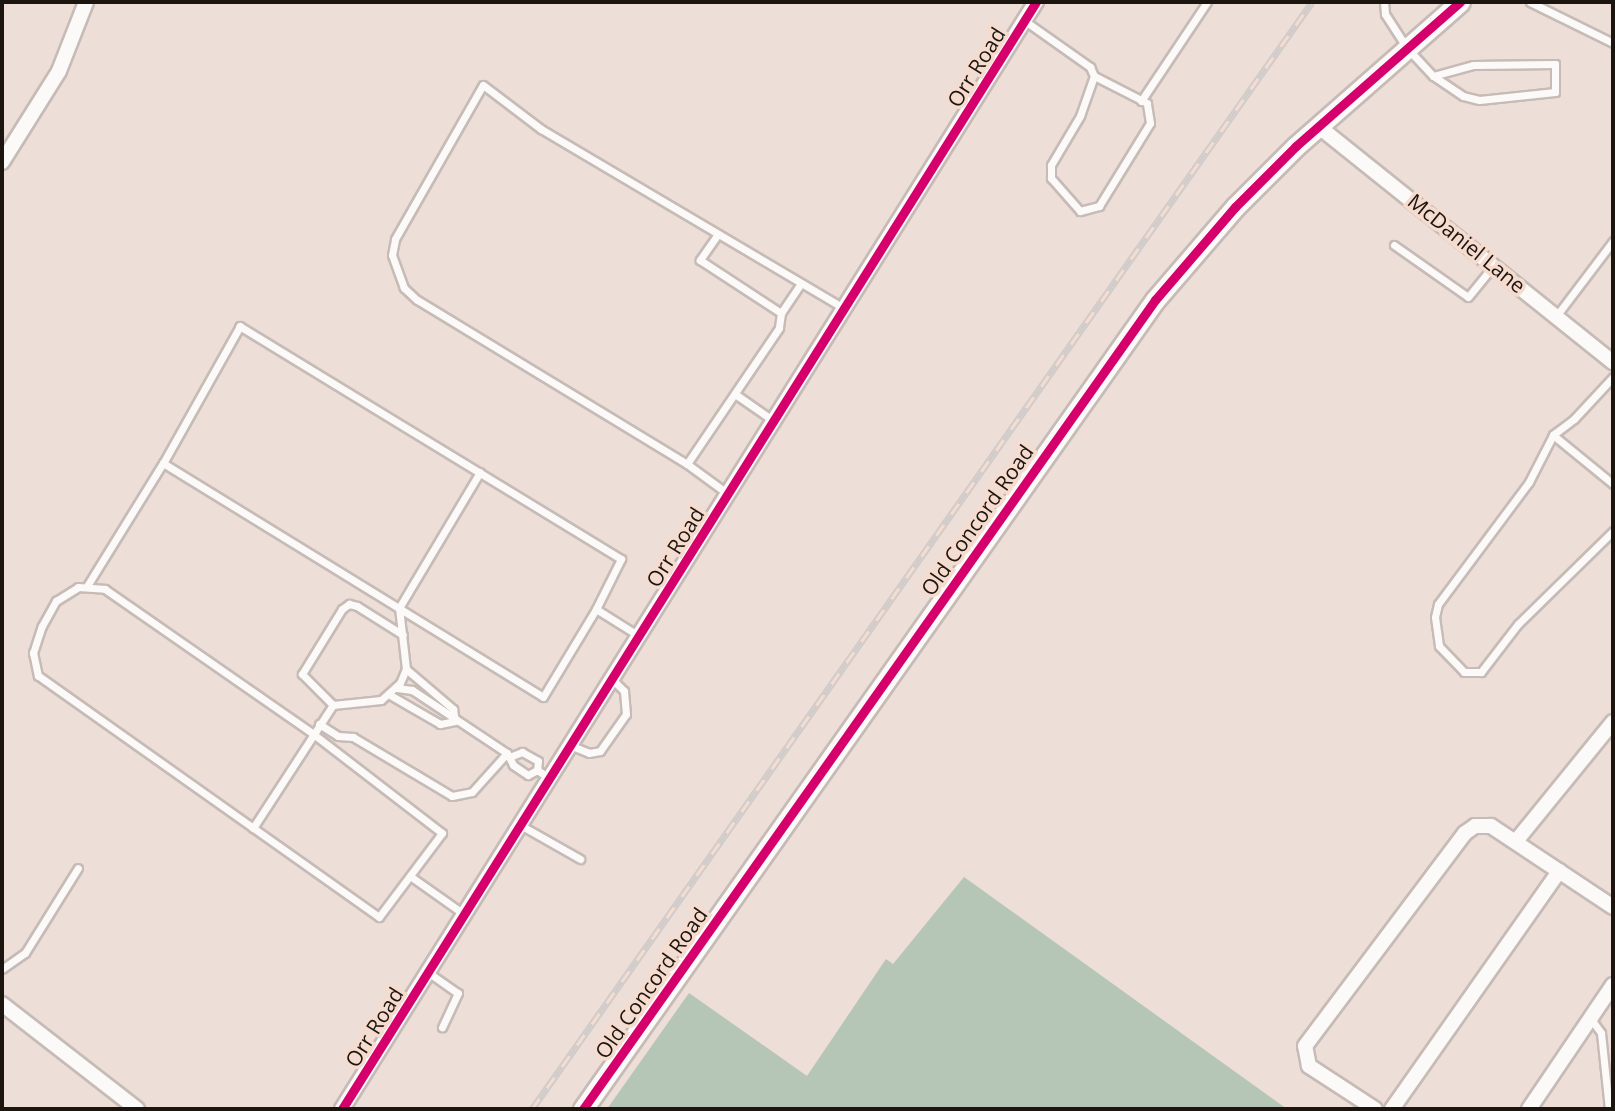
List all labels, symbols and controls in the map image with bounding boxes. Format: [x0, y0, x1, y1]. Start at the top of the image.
street label: Orr Road [942, 23, 1010, 111]
street label: McDaniel Lane [1403, 188, 1531, 298]
street label: Old Concord Road [916, 440, 1038, 600]
street label: Orr Road [641, 503, 709, 591]
street label: Old Concord Road [590, 903, 712, 1063]
street label: Orr Road [340, 983, 408, 1071]

